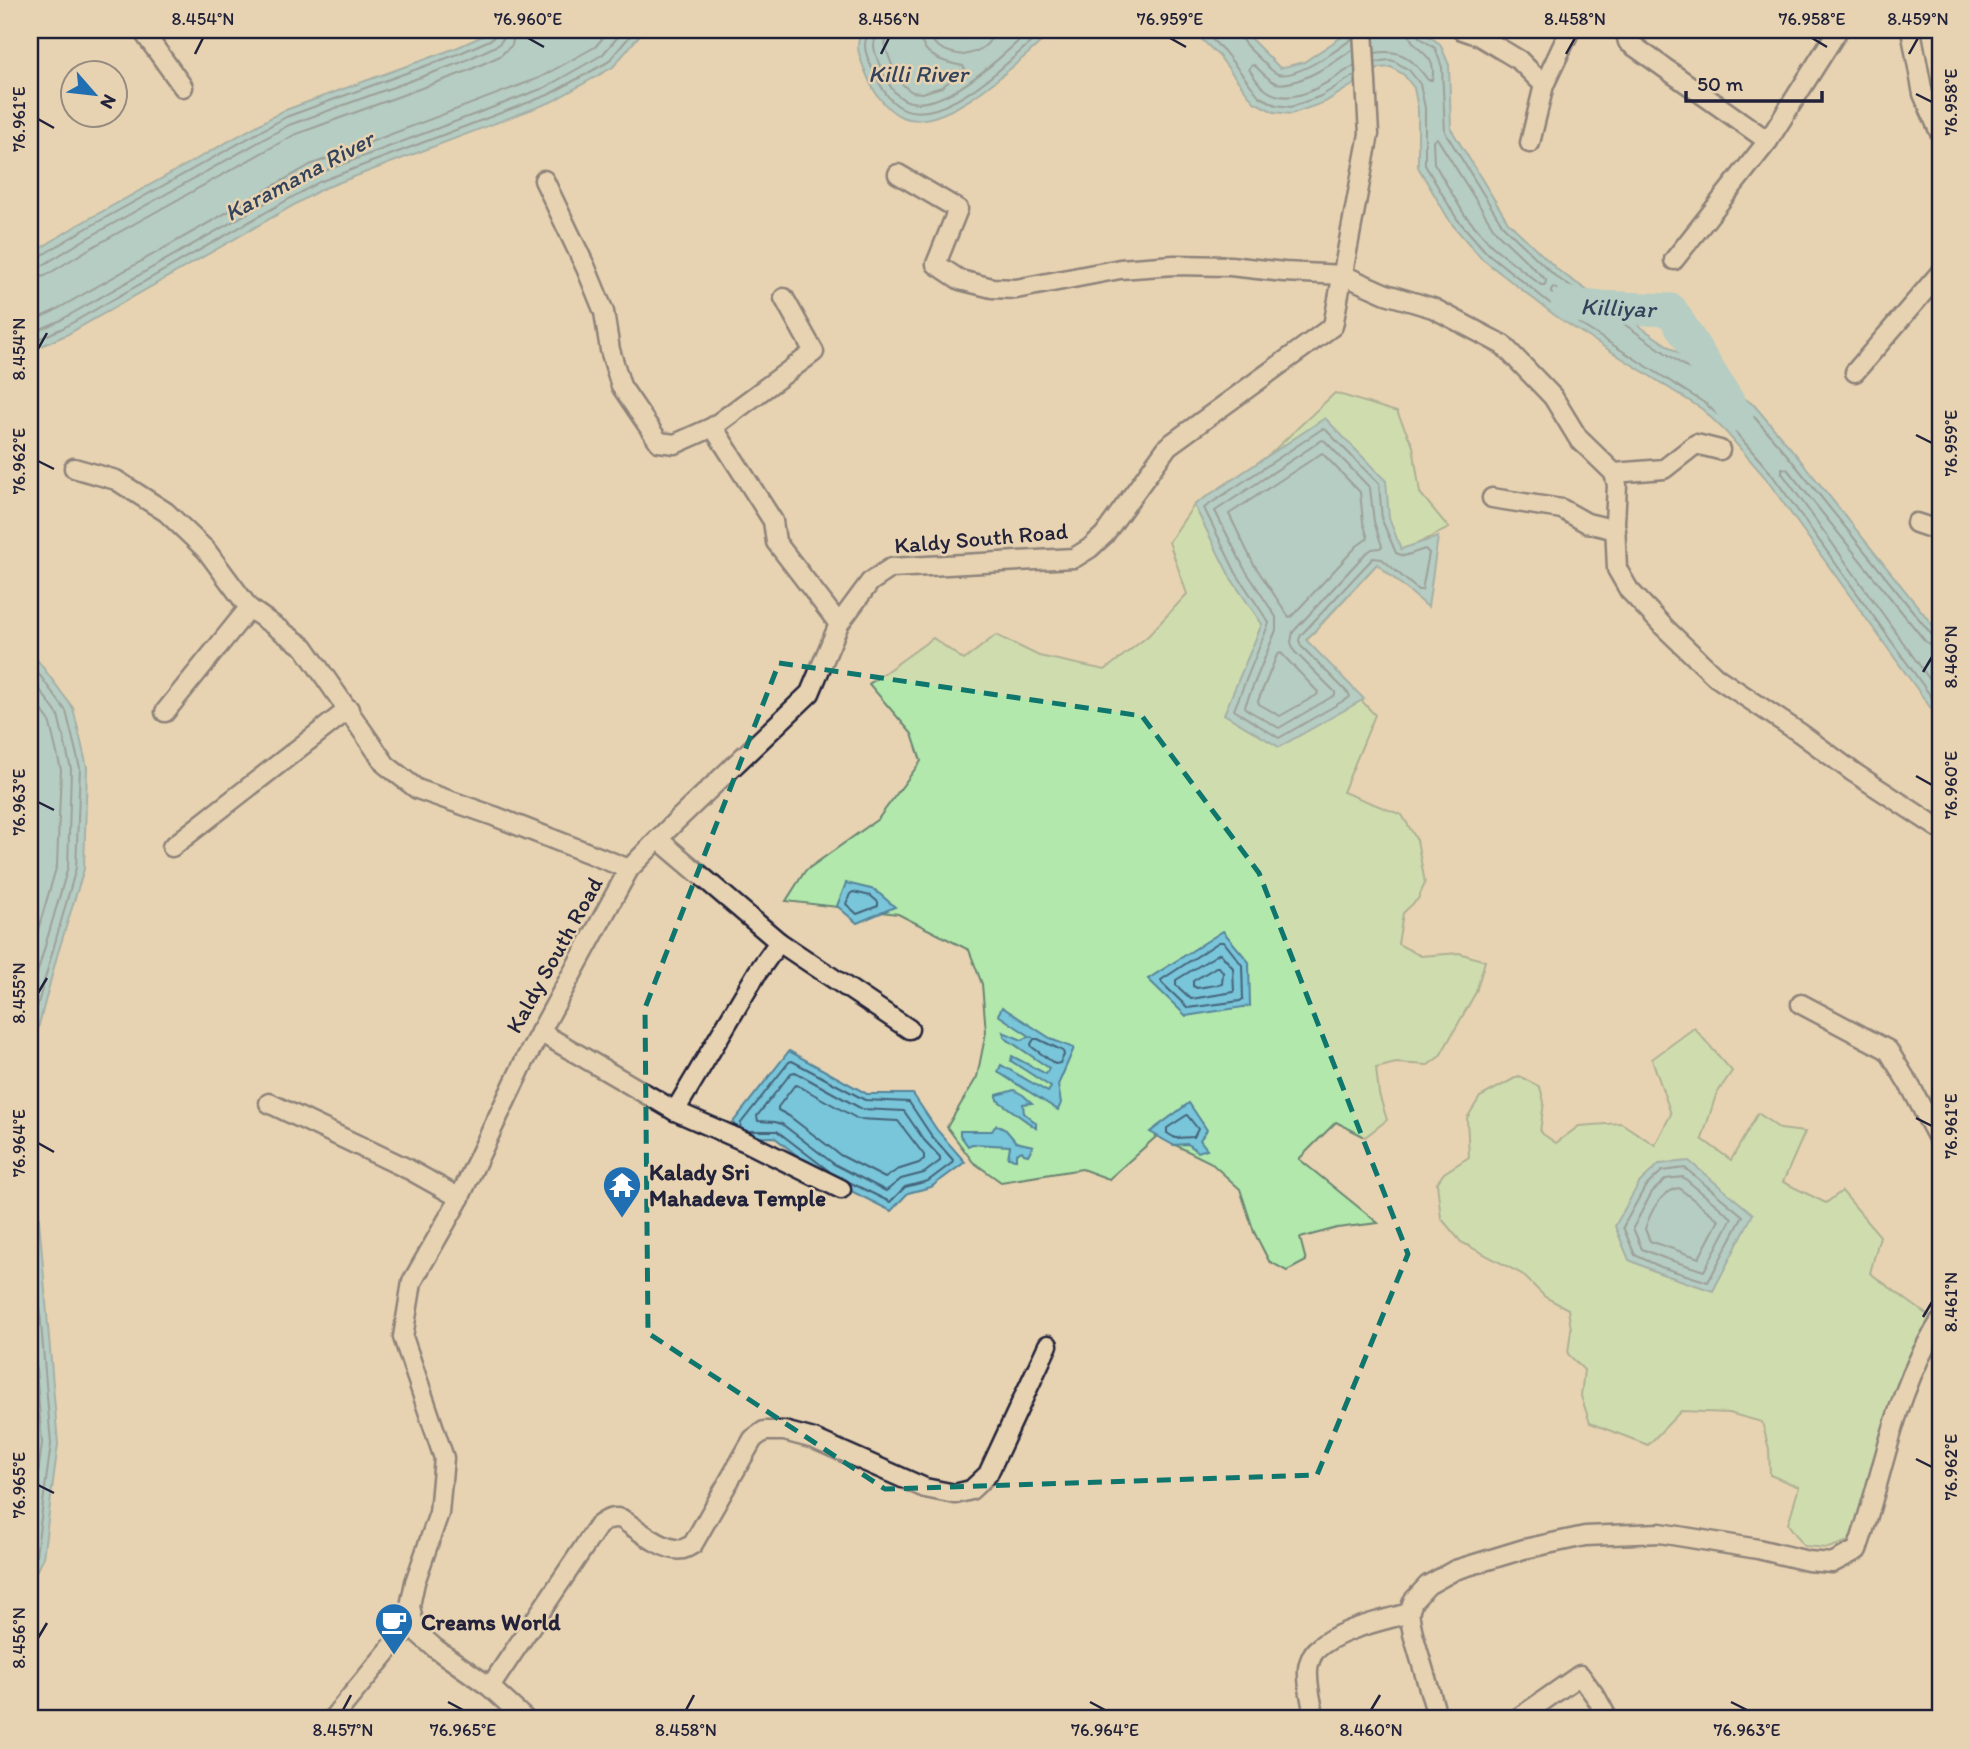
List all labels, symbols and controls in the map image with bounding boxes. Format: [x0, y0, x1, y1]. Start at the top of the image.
text: 8.454°N [172, 8, 234, 30]
text: 76.960°E [494, 8, 562, 30]
text: 8.456°N [858, 8, 920, 30]
text: 76.959°E [1137, 8, 1203, 30]
text: 8.458°N [1544, 8, 1606, 30]
text: 76.958°E [1779, 8, 1845, 30]
text: 8.459°N [1887, 8, 1949, 30]
water label: Killi River [868, 59, 970, 88]
north arrow [60, 60, 130, 130]
scale bar [1686, 60, 1823, 104]
text: 76.958°E [1940, 69, 1962, 135]
text: 50 m [1697, 71, 1744, 96]
text: 76.961°E [8, 86, 30, 152]
text: N [95, 91, 122, 113]
water label: Karamana River [219, 123, 381, 227]
water label: Killiyar [1580, 291, 1658, 323]
text: 8.454°N [8, 318, 30, 380]
text: 76.959°E [1940, 410, 1962, 476]
text: 76.962°E [8, 428, 30, 494]
street label: Kaldy South Road [893, 516, 1070, 560]
text: 8.460°N [1940, 625, 1962, 689]
text: 76.960°E [1940, 751, 1962, 819]
text: 76.963°E [8, 769, 30, 835]
street label: Kaldy South Road [500, 872, 609, 1038]
text: 8.455°N [8, 962, 30, 1024]
text: 76.961°E [1940, 1093, 1962, 1159]
text: 76.964°E [8, 1109, 30, 1177]
place label: Kalady Sri Mahadeva Temple [649, 1158, 826, 1212]
temple icon: Kalady Sri Mahadeva Temple [601, 1164, 643, 1219]
text: 8.461°N [1940, 1272, 1962, 1332]
text: 76.962°E [1940, 1434, 1962, 1500]
text: 76.965°E [8, 1452, 30, 1518]
cafe icon: Creams World [373, 1601, 415, 1656]
text: 8.456°N [8, 1607, 30, 1669]
place label: Creams World [421, 1608, 561, 1636]
text: 8.457°N [313, 1719, 373, 1741]
text: 76.965°E [430, 1719, 496, 1741]
text: 8.458°N [655, 1719, 717, 1741]
text: 76.964°E [1071, 1719, 1139, 1741]
text: 8.460°N [1339, 1719, 1403, 1741]
text: 76.963°E [1714, 1719, 1780, 1741]

